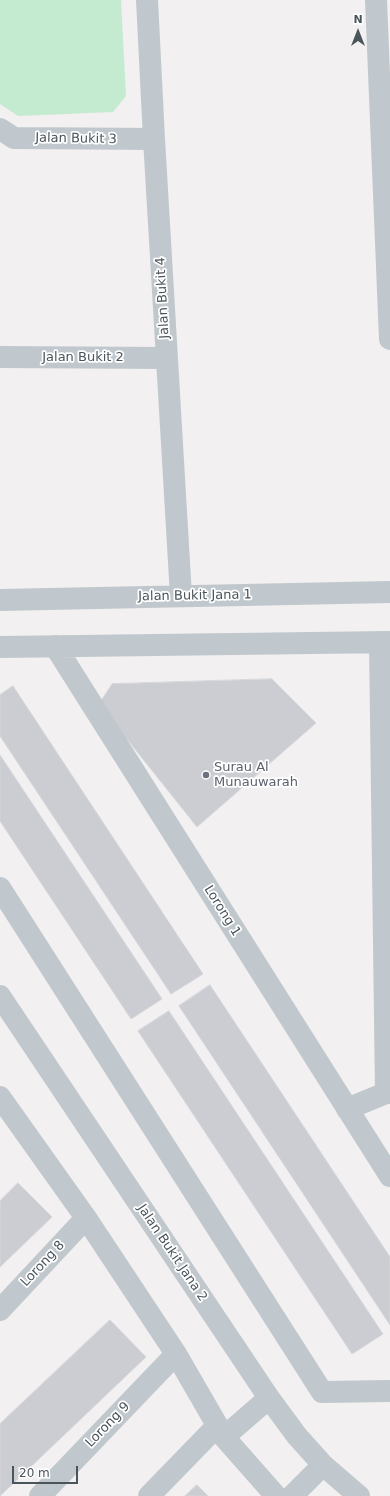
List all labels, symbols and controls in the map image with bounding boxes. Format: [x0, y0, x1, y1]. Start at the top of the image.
north arrow [338, 12, 378, 52]
text: N [353, 13, 363, 26]
street label: Jalan Bukit 3 [35, 130, 117, 148]
street label: Jalan Bukit 4 [153, 257, 173, 339]
street label: Jalan Bukit 2 [42, 350, 124, 366]
street label: Jalan Bukit Jana 1 [138, 587, 252, 605]
place label: Surau Al Munauwarah [214, 760, 298, 791]
marker: Surau Al Munauwarah [201, 770, 211, 780]
street label: Lorong 1 [200, 883, 244, 939]
street label: Jalan Bukit Jana 2 [134, 1202, 210, 1304]
street label: Lorong 8 [18, 1238, 68, 1290]
street label: Lorong 9 [83, 1399, 133, 1451]
scale bar [14, 1458, 80, 1484]
text: 20 m [19, 1466, 50, 1480]

